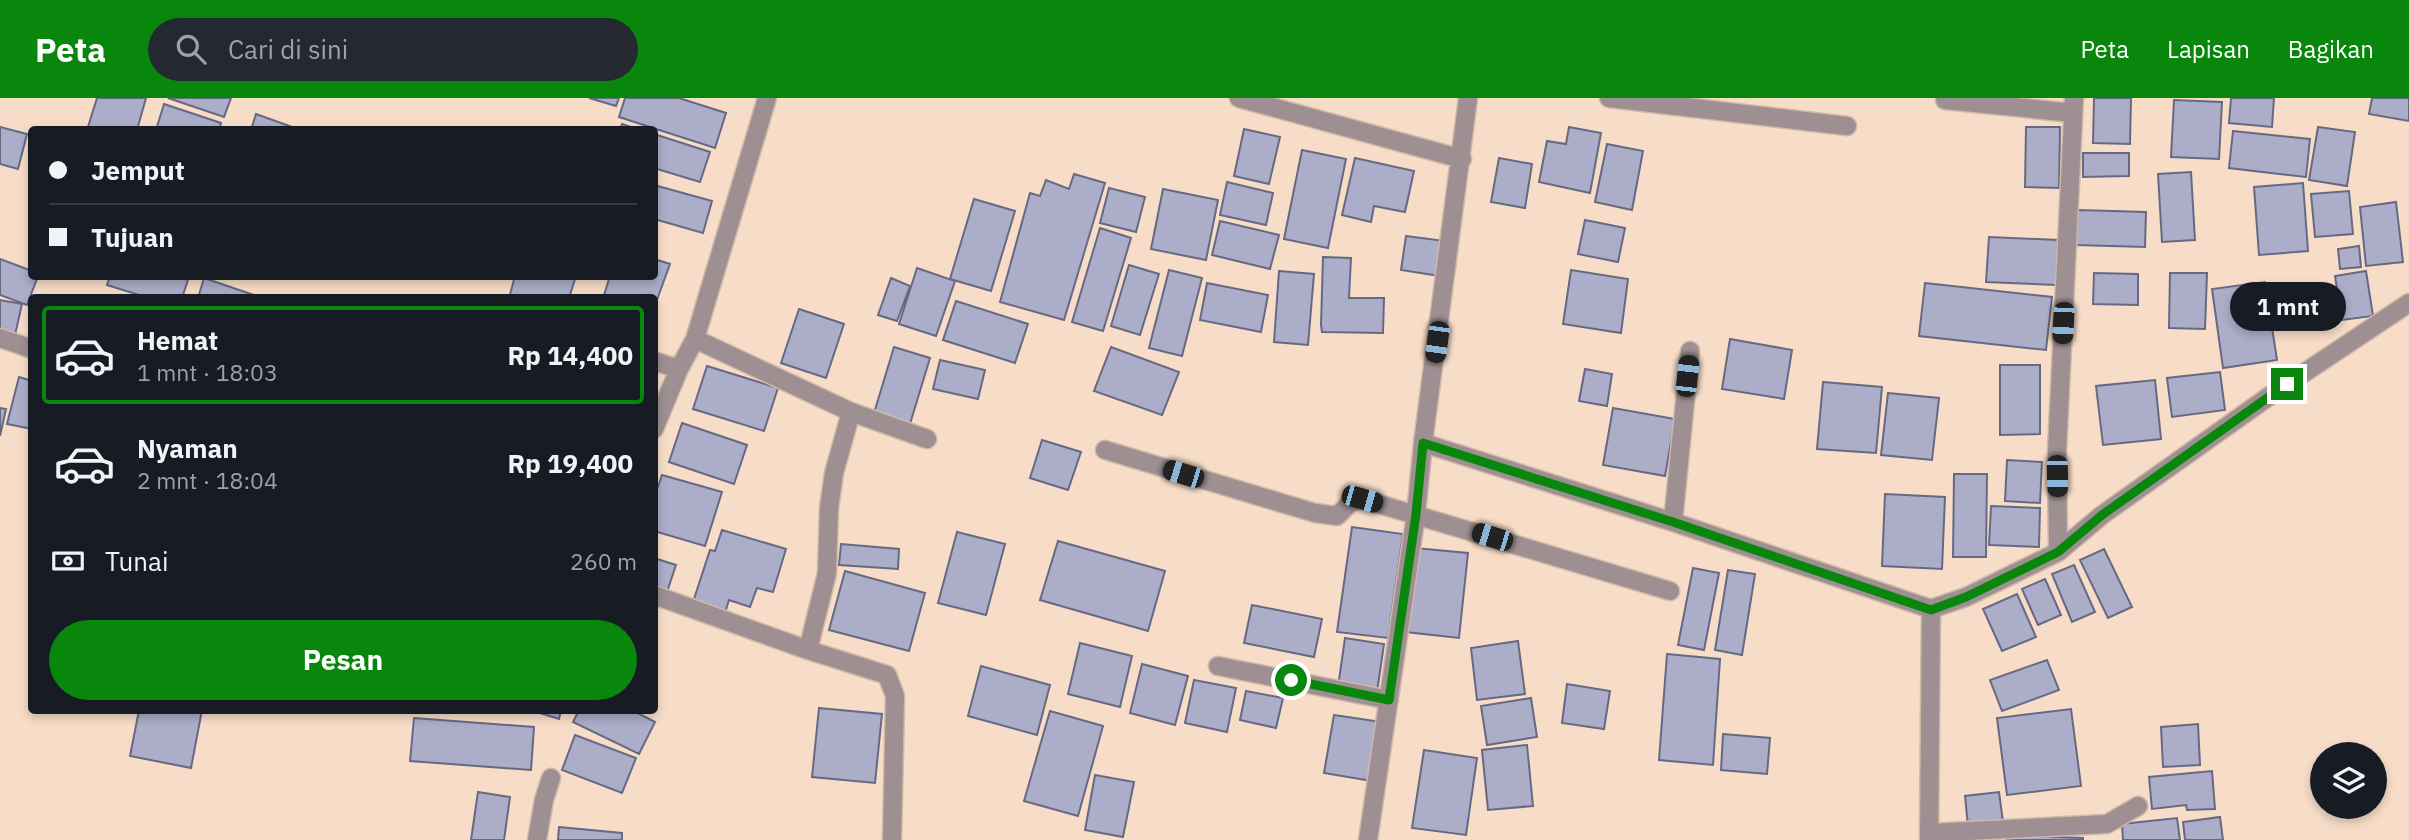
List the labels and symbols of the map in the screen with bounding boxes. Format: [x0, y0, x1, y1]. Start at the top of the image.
callout: 1 mnt [2229, 282, 2345, 331]
car [2052, 301, 2075, 345]
car [1424, 320, 1451, 364]
car [1675, 354, 1700, 398]
route end [2271, 368, 2303, 400]
car [2047, 455, 2068, 497]
car [1160, 458, 1207, 490]
car [1339, 483, 1386, 515]
car [1469, 521, 1516, 553]
route start [1275, 664, 1307, 696]

